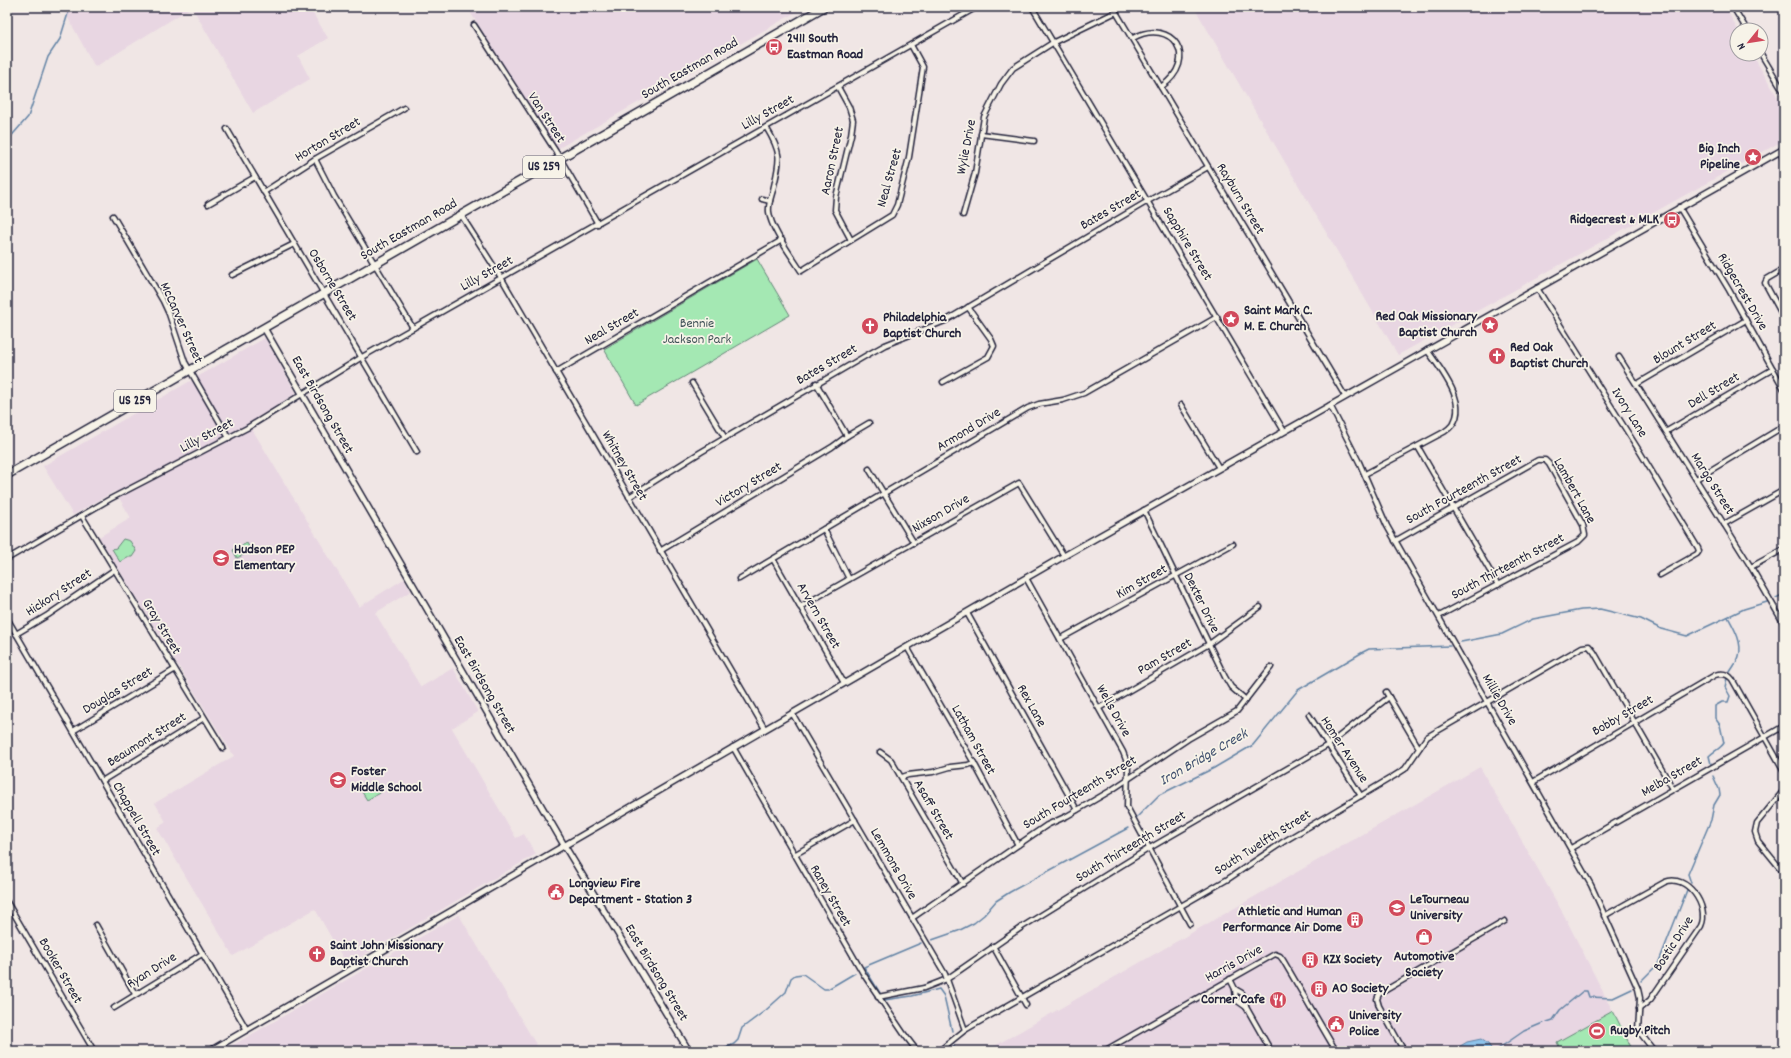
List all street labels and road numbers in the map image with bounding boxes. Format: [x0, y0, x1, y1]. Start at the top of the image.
street label: South Eastman Road [638, 33, 742, 105]
street label: Van Street [522, 89, 570, 147]
street label: Lilly Street [738, 90, 798, 136]
street label: Horton Street [291, 112, 365, 168]
street label: Wylie Drive [952, 118, 982, 176]
street label: Aaron Street [816, 125, 850, 197]
street label: Neal Street [872, 146, 908, 210]
road number: US 259 [523, 156, 565, 178]
street label: Rayburn Street [1211, 160, 1269, 238]
street label: Bates Street [1077, 184, 1145, 236]
street label: South Eastman Road [357, 194, 461, 266]
street label: Sapphire Street [1157, 203, 1217, 285]
street label: Osborne Street [302, 245, 362, 325]
street label: Ridgecrest Drive [1712, 250, 1772, 334]
street label: Lilly Street [457, 251, 517, 297]
street label: McCarver Street [154, 279, 208, 367]
street label: Neal Street [581, 303, 643, 351]
street label: Blount Street [1649, 316, 1721, 370]
street label: Bates Street [793, 339, 861, 391]
street label: East Birdsong Street [286, 352, 358, 458]
street label: Dell Street [1684, 368, 1744, 414]
street label: Ivory Lane [1606, 384, 1652, 442]
road number: US 259 [114, 390, 156, 412]
street label: Armond Drive [933, 403, 1005, 457]
street label: Lilly Street [177, 414, 237, 458]
street label: Whitney Street [596, 427, 652, 505]
street label: Margo Street [1685, 449, 1739, 519]
street label: South Fourteenth Street [1402, 450, 1526, 530]
street label: Lambert Lane [1548, 454, 1600, 528]
street label: Victory Street [712, 457, 786, 513]
street label: Nixson Drive [909, 489, 973, 539]
street label: South Thirteenth Street [1448, 529, 1568, 605]
street label: Kim Street [1113, 560, 1171, 604]
street label: Hickory Street [22, 564, 96, 622]
street label: Dexter Drive [1178, 569, 1224, 637]
street label: Arvern Street [791, 579, 845, 653]
street label: Gray Street [137, 595, 185, 659]
street label: East Birdsong Street [448, 632, 520, 738]
street label: Pam Street [1134, 633, 1196, 681]
street label: Douglas Street [79, 662, 157, 720]
street label: Millie Drive [1476, 671, 1522, 729]
street label: Rex Lane [1011, 681, 1051, 731]
street label: Wells Drive [1090, 681, 1136, 741]
street label: Bobby Street [1589, 690, 1657, 742]
street label: Latham Street [946, 701, 1000, 779]
street label: Beaumont Street [103, 708, 191, 772]
street label: Homer Avenue [1315, 713, 1373, 787]
street label: South Fourteenth Street [1019, 751, 1141, 835]
street label: Melba Street [1638, 751, 1706, 803]
street label: Asaff Street [908, 776, 958, 844]
street label: Chappell Street [107, 778, 165, 860]
street label: South Twelfth Street [1211, 805, 1315, 881]
street label: South Thirteenth Street [1072, 806, 1190, 888]
street label: Lemmons Drive [864, 824, 922, 904]
street label: Raney Street [804, 861, 856, 931]
street label: Bostic Drive [1649, 912, 1699, 976]
street label: East Birdsong Street [619, 921, 693, 1025]
street label: Booker Street [33, 934, 87, 1008]
street label: Harris Drive [1202, 940, 1266, 988]
street label: Ryan Drive [123, 948, 181, 994]

